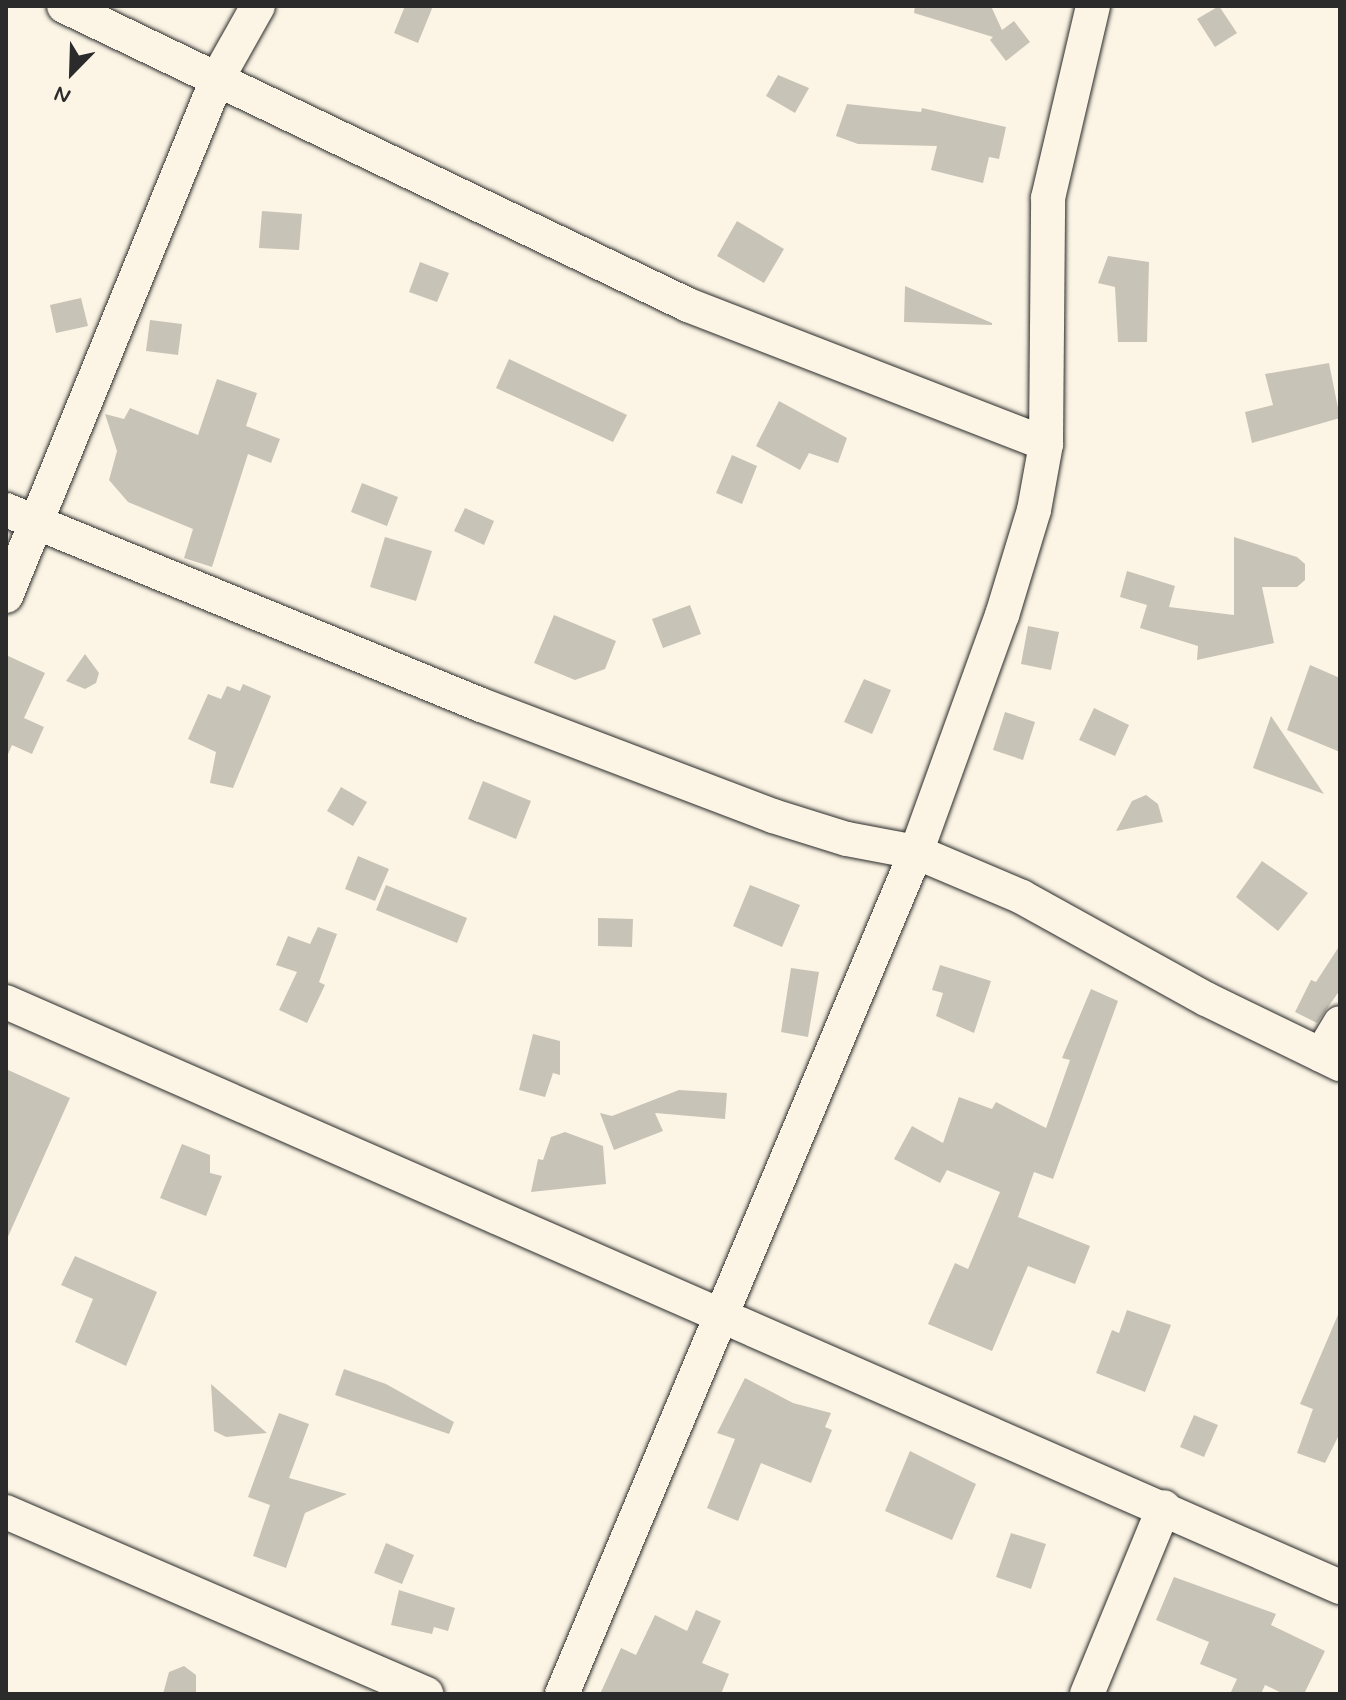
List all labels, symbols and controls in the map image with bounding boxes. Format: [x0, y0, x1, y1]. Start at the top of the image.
north arrow [32, 32, 112, 112]
text: N [50, 78, 75, 110]

